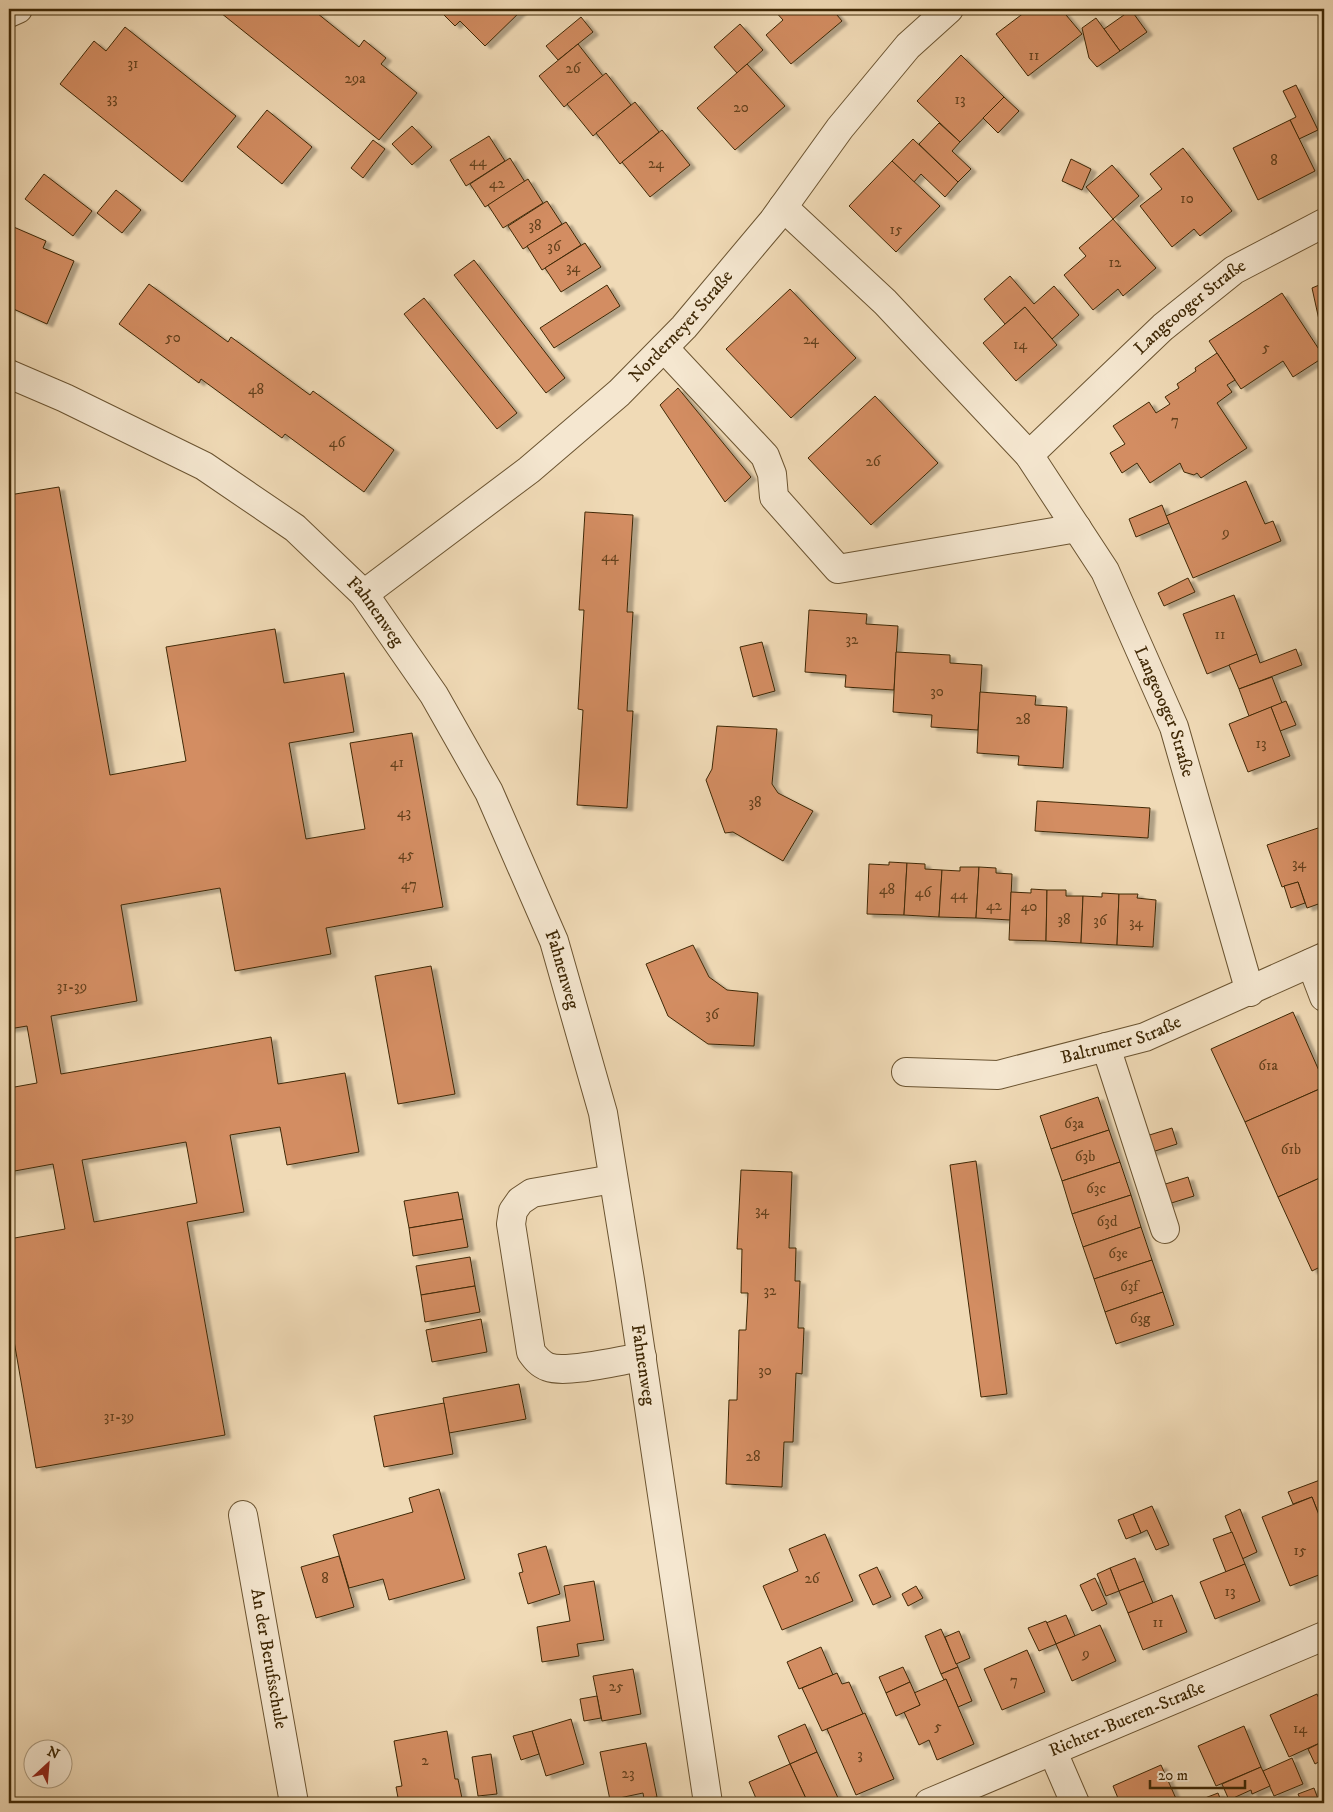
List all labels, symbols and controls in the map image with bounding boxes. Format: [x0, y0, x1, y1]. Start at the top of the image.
house number: 11 [1028, 46, 1040, 65]
house number: 31 [127, 54, 139, 73]
house number: 26 [565, 59, 582, 78]
house number: 29a [344, 69, 366, 88]
house number: 33 [106, 89, 118, 108]
house number: 13 [954, 90, 966, 109]
house number: 20 [733, 98, 749, 117]
house number: 8 [1270, 151, 1278, 170]
house number: 44 [469, 152, 487, 171]
house number: 24 [648, 154, 664, 173]
house number: 42 [489, 174, 506, 193]
house number: 10 [1180, 189, 1194, 208]
house number: 38 [528, 216, 542, 235]
house number: 15 [890, 220, 903, 239]
house number: 36 [547, 237, 562, 256]
house number: 12 [1109, 253, 1122, 272]
street label: Langeooger Straße [1130, 255, 1250, 360]
house number: 34 [566, 258, 580, 277]
street label: Norderneyer Straße [625, 266, 738, 387]
house number: 50 [165, 328, 181, 347]
house number: 24 [803, 330, 819, 349]
house number: 14 [1013, 335, 1027, 354]
house number: 5 [1262, 338, 1270, 357]
house number: 48 [248, 380, 264, 399]
house number: 7 [1171, 411, 1179, 430]
house number: 46 [329, 433, 346, 452]
house number: 26 [865, 452, 882, 471]
house number: 9 [1221, 523, 1230, 542]
house number: 44 [601, 547, 619, 566]
street label: Fahnenweg [342, 572, 408, 651]
house number: 11 [1214, 625, 1226, 644]
house number: 32 [846, 630, 859, 649]
street label: Langeooger Straße [1129, 643, 1199, 780]
house number: 30 [930, 682, 944, 701]
house number: 28 [1016, 710, 1030, 729]
house number: 13 [1255, 734, 1267, 753]
house number: 41 [390, 753, 404, 772]
house number: 38 [748, 793, 762, 812]
house number: 43 [397, 803, 411, 822]
house number: 45 [398, 845, 415, 864]
house number: 34 [1292, 854, 1306, 873]
house number: 47 [401, 875, 417, 894]
house number: 48 [879, 880, 895, 899]
house number: 46 [915, 883, 932, 902]
house number: 44 [950, 885, 968, 904]
house number: 42 [986, 896, 1003, 915]
house number: 40 [1021, 897, 1037, 916]
house number: 38 [1057, 910, 1071, 929]
house number: 36 [1093, 911, 1108, 930]
house number: 34 [1129, 913, 1143, 932]
street label: Fahnenweg [540, 927, 584, 1012]
house number: 31-39 [57, 977, 87, 996]
house number: 36 [705, 1005, 720, 1024]
street label: Baltrumer Straße [1059, 1011, 1185, 1069]
house number: 61a [1258, 1056, 1278, 1075]
house number: 63a [1064, 1114, 1085, 1133]
house number: 61b [1281, 1140, 1301, 1159]
house number: 63b [1075, 1147, 1095, 1166]
house number: 63c [1086, 1179, 1106, 1198]
house number: 34 [755, 1201, 769, 1220]
house number: 63d [1097, 1212, 1118, 1231]
house number: 63e [1108, 1244, 1128, 1263]
house number: 63f [1120, 1277, 1140, 1296]
house number: 32 [764, 1281, 777, 1300]
house number: 63g [1130, 1309, 1151, 1328]
street label: Fahnenweg [626, 1323, 660, 1407]
house number: 30 [758, 1361, 772, 1380]
house number: 31-39 [104, 1407, 134, 1426]
house number: 28 [746, 1447, 760, 1466]
house number: 15 [1294, 1541, 1307, 1560]
house number: 8 [321, 1569, 329, 1588]
house number: 26 [804, 1569, 821, 1588]
house number: 13 [1224, 1582, 1236, 1601]
street label: An der Berufsschule [245, 1587, 292, 1731]
house number: 11 [1152, 1613, 1164, 1632]
house number: 9 [1081, 1644, 1090, 1663]
house number: 7 [1010, 1671, 1018, 1690]
house number: 25 [609, 1677, 624, 1696]
street label: Richter-Bueren-Straße [1046, 1677, 1208, 1762]
house number: 5 [934, 1717, 942, 1736]
house number: 14 [1293, 1719, 1307, 1738]
north arrow [22, 1740, 72, 1790]
text: N [44, 1743, 63, 1764]
house number: 3 [857, 1745, 863, 1764]
house number: 2 [421, 1751, 429, 1770]
scale bar [1150, 1757, 1246, 1789]
house number: 23 [622, 1764, 634, 1783]
text: 20 m [1158, 1766, 1188, 1785]

